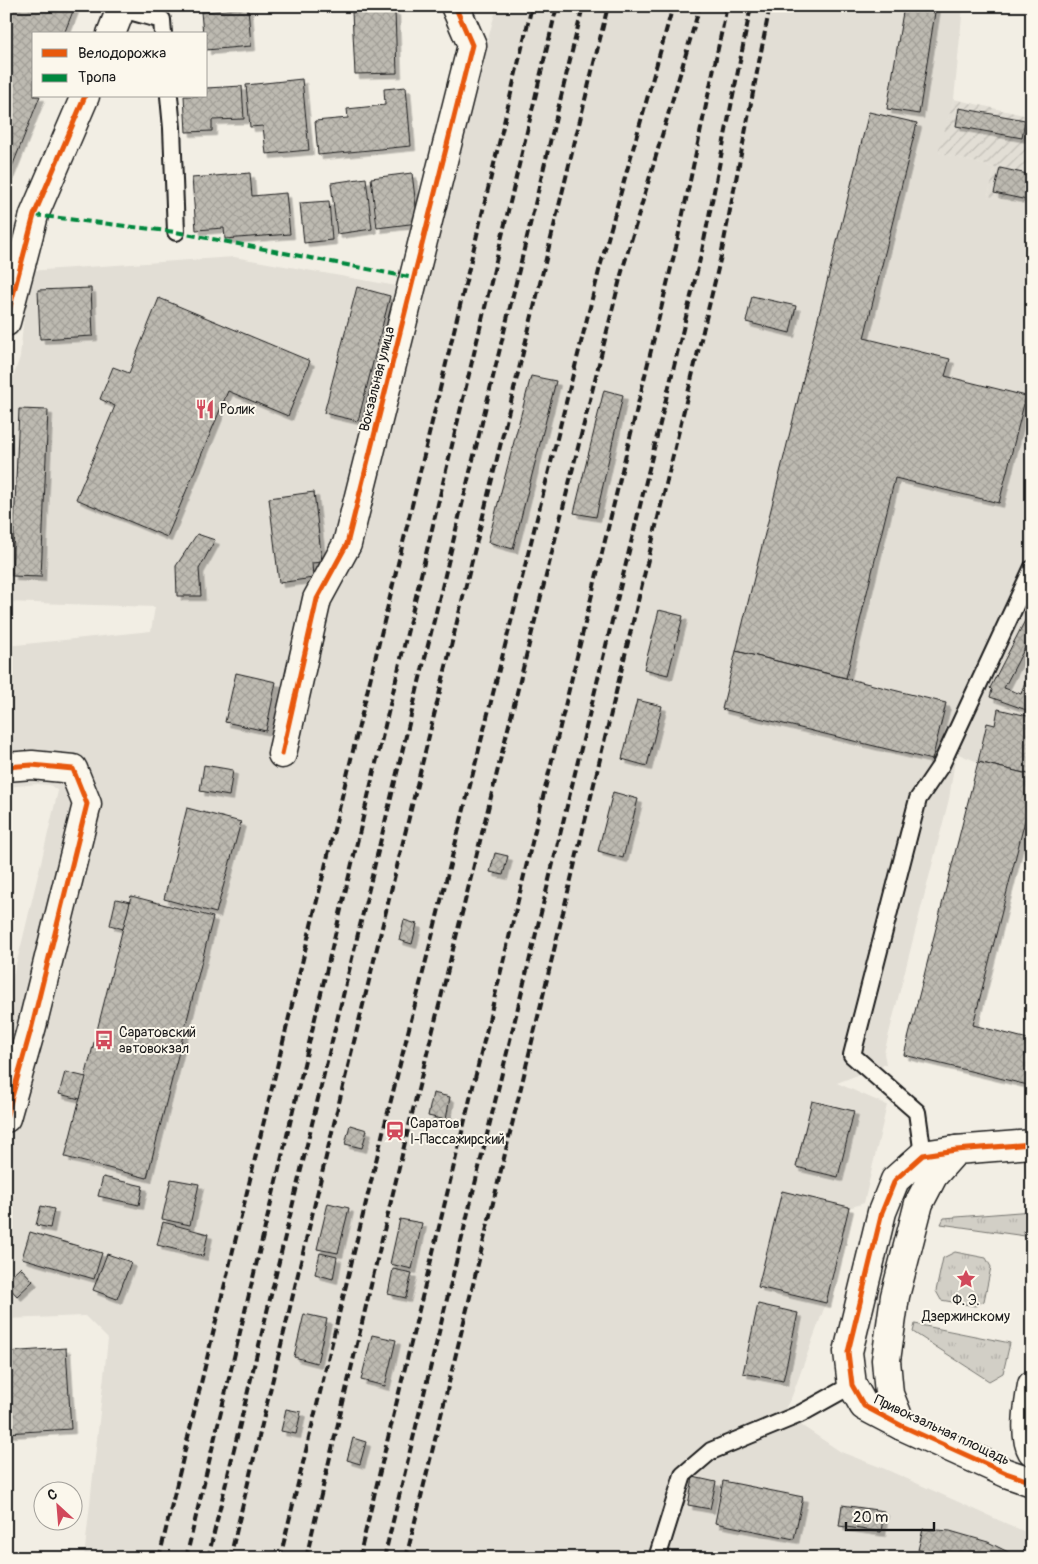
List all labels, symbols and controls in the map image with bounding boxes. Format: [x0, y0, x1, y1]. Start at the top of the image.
legend [32, 32, 208, 98]
text: Велодорожка [78, 44, 166, 63]
text: Тропа [78, 68, 116, 87]
street label: Вокзальная улица [356, 325, 398, 433]
restaurant icon: Ролик [194, 398, 216, 420]
place label: Ролик [220, 401, 255, 418]
place label: Саратовский автовокзал [119, 1024, 196, 1057]
bus stop icon: Саратовский автовокзал [93, 1029, 115, 1051]
place label: Саратов I-Пассажирский [410, 1115, 505, 1148]
station icon: Саратов I-Пассажирский [384, 1120, 406, 1142]
place icon: Ф. Э. Дзержинскому [955, 1268, 977, 1290]
place label: Ф. Э. Дзержинскому [921, 1292, 1010, 1325]
street label: Привокзальная площадь [871, 1391, 1013, 1469]
north arrow [32, 1482, 82, 1532]
text: С [45, 1485, 60, 1504]
scale bar [846, 1499, 933, 1531]
text: 20 m [853, 1508, 888, 1527]

